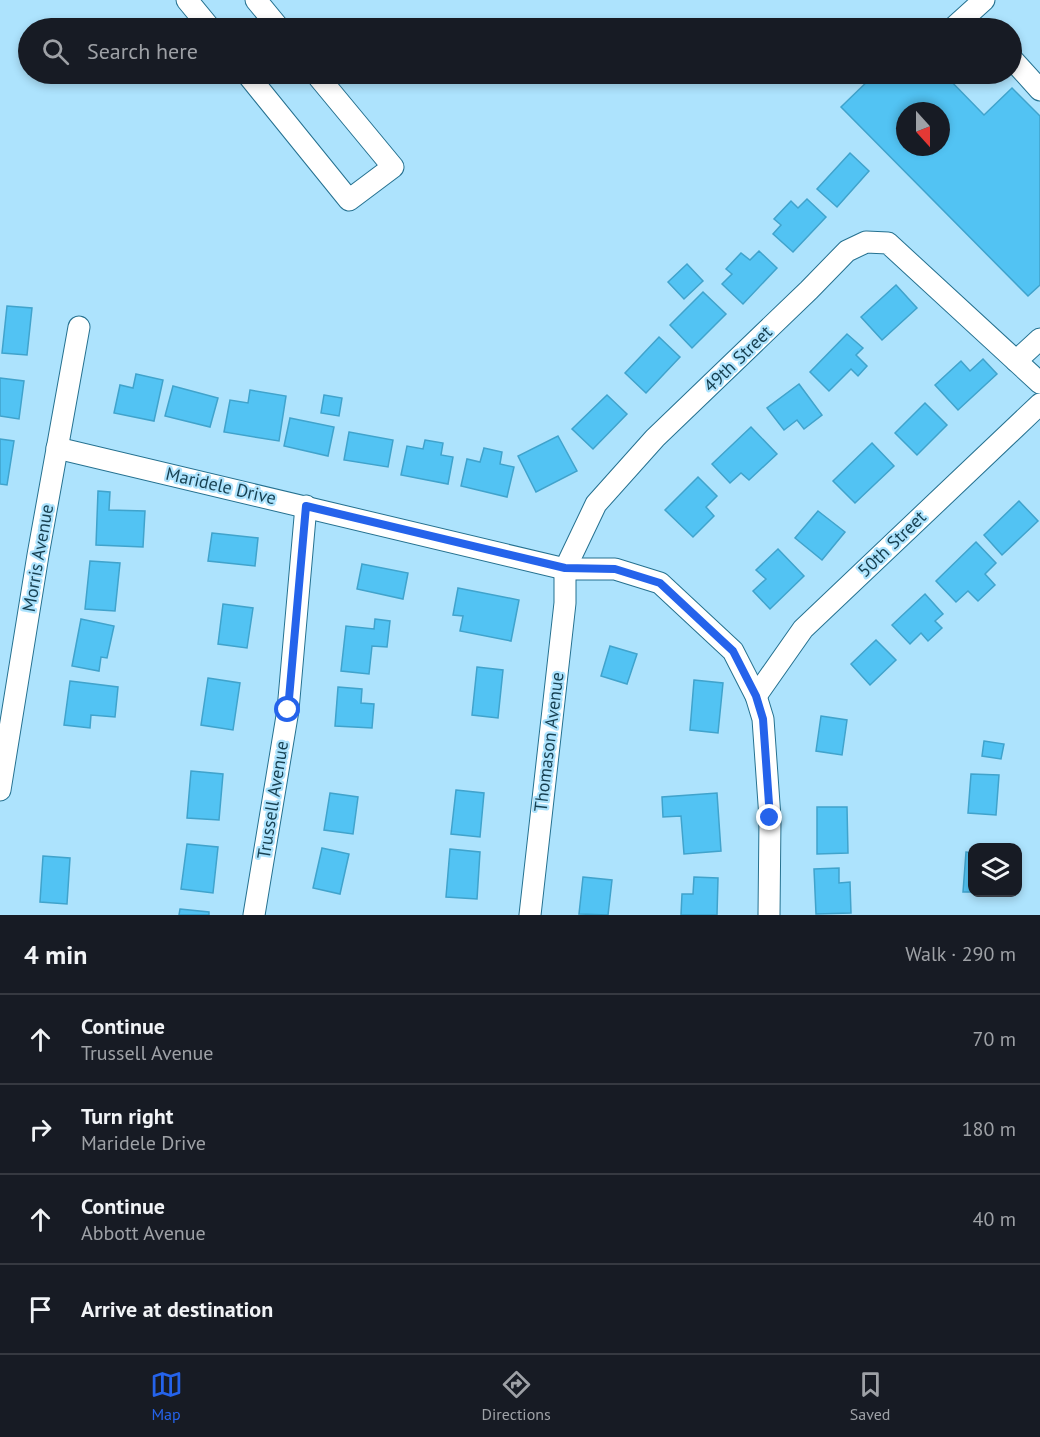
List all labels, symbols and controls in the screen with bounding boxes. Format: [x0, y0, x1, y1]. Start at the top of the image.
search box [18, 18, 1022, 84]
icon: search [39, 35, 72, 68]
text: Search here [87, 37, 198, 65]
north arrow [896, 102, 950, 156]
street label: 49th Street [699, 320, 777, 397]
street label: Maridele Drive [164, 462, 279, 509]
street label: Morris Avenue [17, 502, 58, 614]
street label: 50th Street [853, 505, 931, 582]
street label: Thomason Avenue [529, 671, 568, 813]
route start [274, 696, 300, 722]
street label: Trussell Avenue [252, 739, 293, 861]
route end [756, 804, 782, 830]
map controls [968, 843, 1022, 897]
button: layers [968, 843, 1022, 897]
text: 4 min [24, 938, 87, 971]
text: Walk · 290 m [905, 941, 1016, 967]
text: Continue [81, 1012, 165, 1040]
icon: ahead [24, 1023, 57, 1056]
text: 70 m [973, 1026, 1016, 1052]
text: Trussell Avenue [81, 1040, 213, 1066]
text: Turn right [81, 1102, 173, 1130]
icon: right [24, 1113, 57, 1146]
text: 180 m [962, 1116, 1016, 1142]
text: Maridele Drive [81, 1130, 206, 1156]
text: Continue [81, 1192, 165, 1220]
icon: ahead [24, 1203, 57, 1236]
text: 40 m [973, 1206, 1016, 1232]
text: Abbott Avenue [81, 1220, 206, 1246]
icon: arrive [24, 1293, 57, 1326]
text: Arrive at destination [81, 1295, 273, 1323]
tab: Map [150, 1368, 183, 1424]
tab: Directions [482, 1368, 551, 1424]
tab: Saved [850, 1368, 890, 1424]

